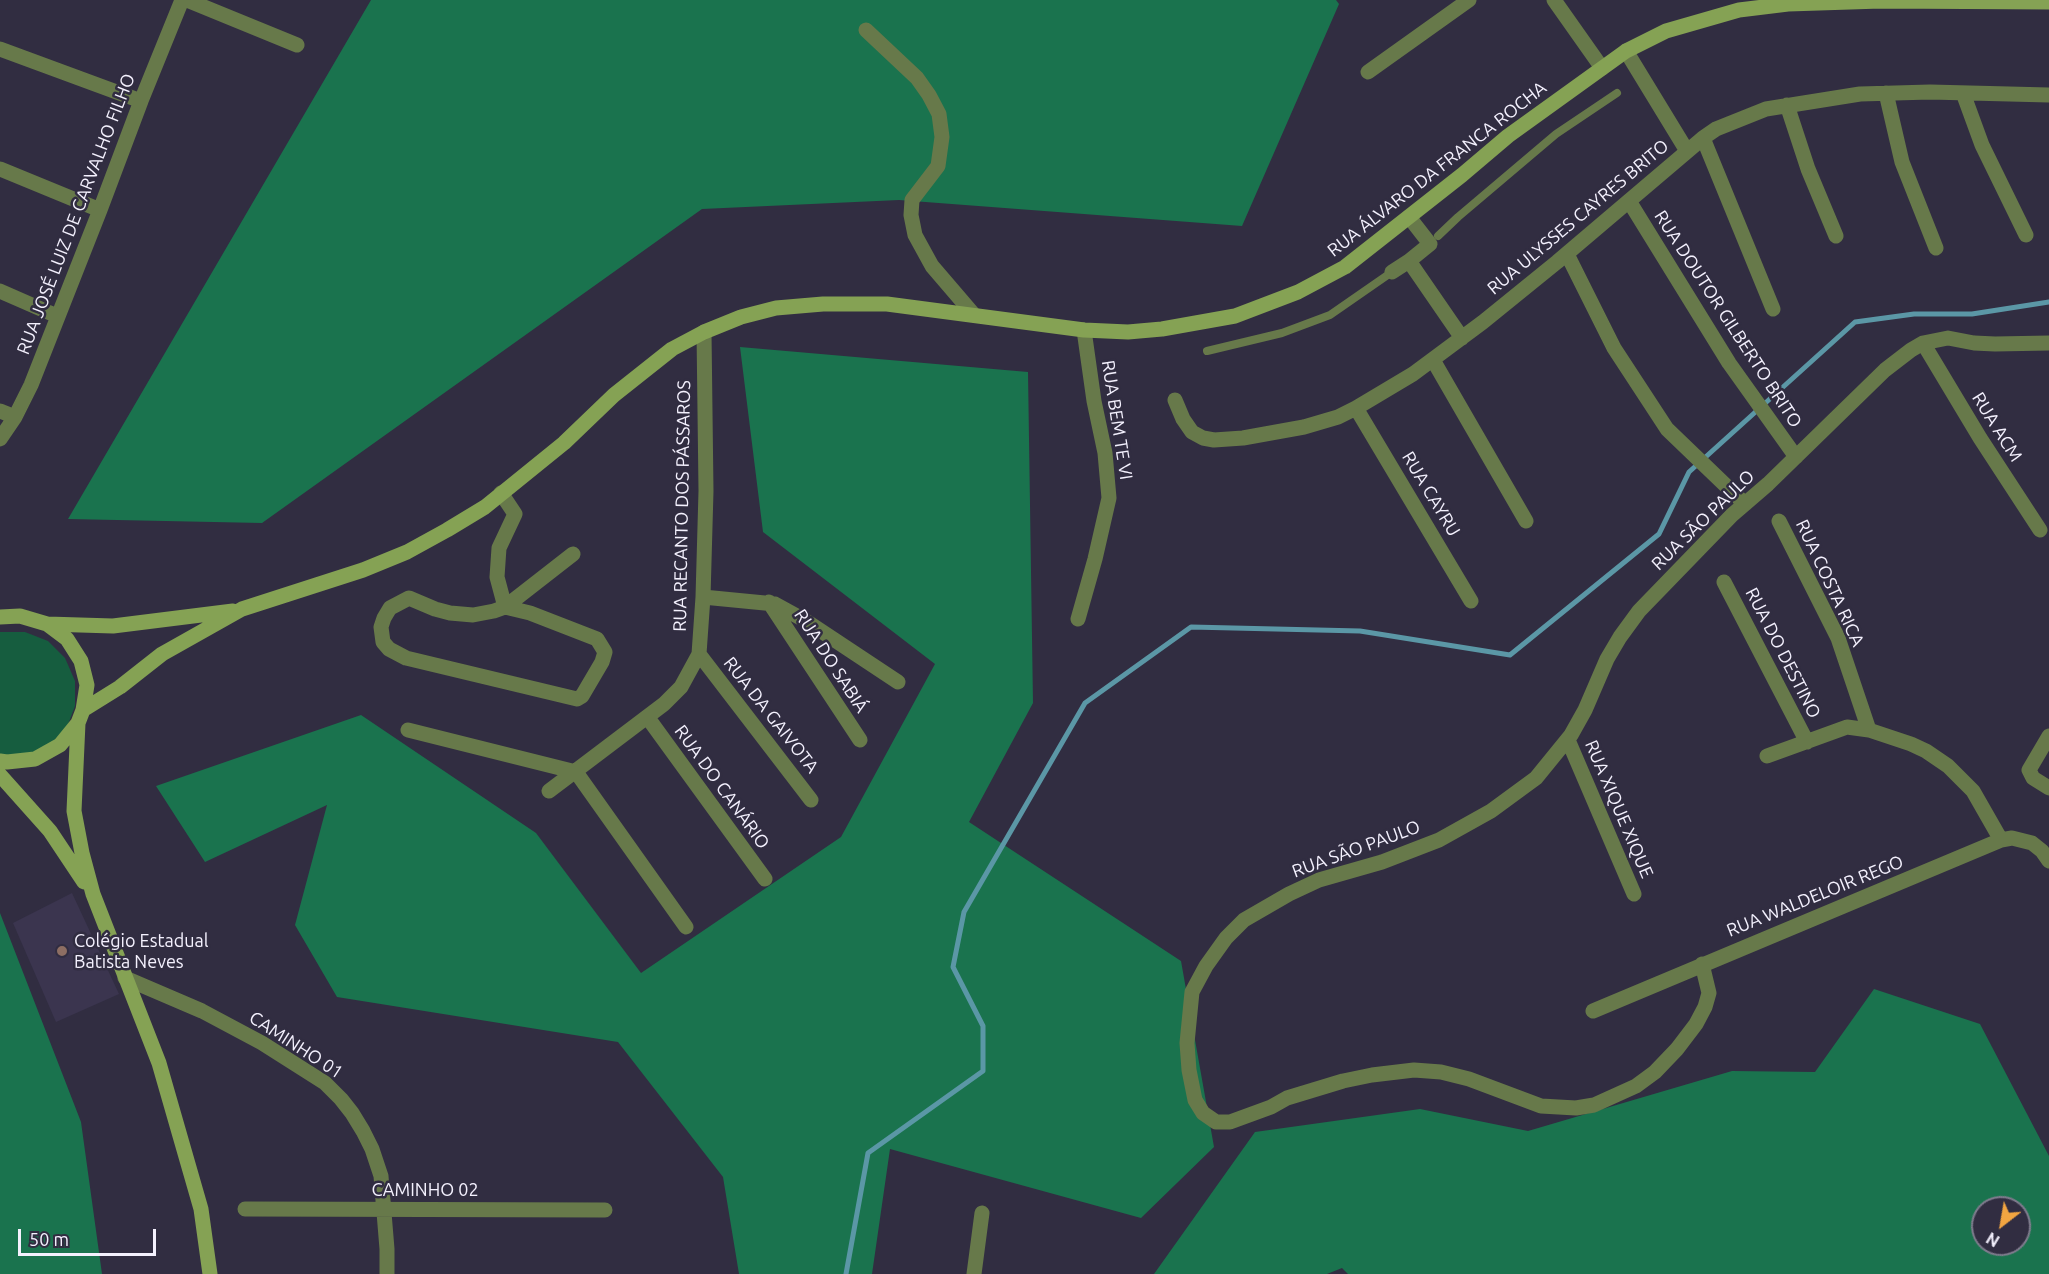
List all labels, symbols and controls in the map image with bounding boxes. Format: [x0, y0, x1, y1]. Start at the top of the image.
street label: RUA JOSÉ LUIZ DE CARVALHO FILHO [12, 71, 140, 357]
street label: RUA ÁLVARO DA FRANCA ROCHA [1323, 77, 1551, 261]
street label: RUA ULYSSES CAYRES BRITO [1483, 135, 1673, 299]
street label: RUA DOUTOR GILBERTO BRITO [1650, 206, 1806, 432]
street label: RUA BEM TE VI [1097, 359, 1137, 481]
street label: RUA RECANTO DOS PÁSSAROS [669, 380, 695, 632]
street label: RUA ACM [1967, 388, 2027, 466]
street label: RUA CAYRU [1397, 448, 1465, 540]
street label: RUA SÃO PAULO [1647, 465, 1759, 575]
street label: RUA COSTA RICA [1791, 516, 1869, 650]
street label: RUA DO DESTINO [1741, 584, 1825, 722]
street label: RUA DO SABIÁ [790, 605, 872, 717]
street label: RUA DA GAIVOTA [719, 653, 823, 777]
street label: RUA DO CANÁRIO [670, 721, 774, 853]
street label: RUA XIQUE XIQUE [1580, 737, 1658, 881]
street label: RUA SÃO PAULO [1289, 816, 1423, 882]
street label: RUA WALDELOIR REGO [1723, 851, 1907, 941]
place label: Colégio Estadual Batista Neves [74, 930, 209, 972]
marker: Colégio Estadual Batista Neves [55, 944, 69, 958]
street label: CAMINHO 01 [245, 1007, 347, 1083]
street label: CAMINHO 02 [371, 1179, 479, 1201]
north arrow [1971, 1196, 2031, 1256]
scale bar [21, 1217, 159, 1255]
text: 50 m [29, 1229, 69, 1249]
text: N [1983, 1229, 2003, 1251]

